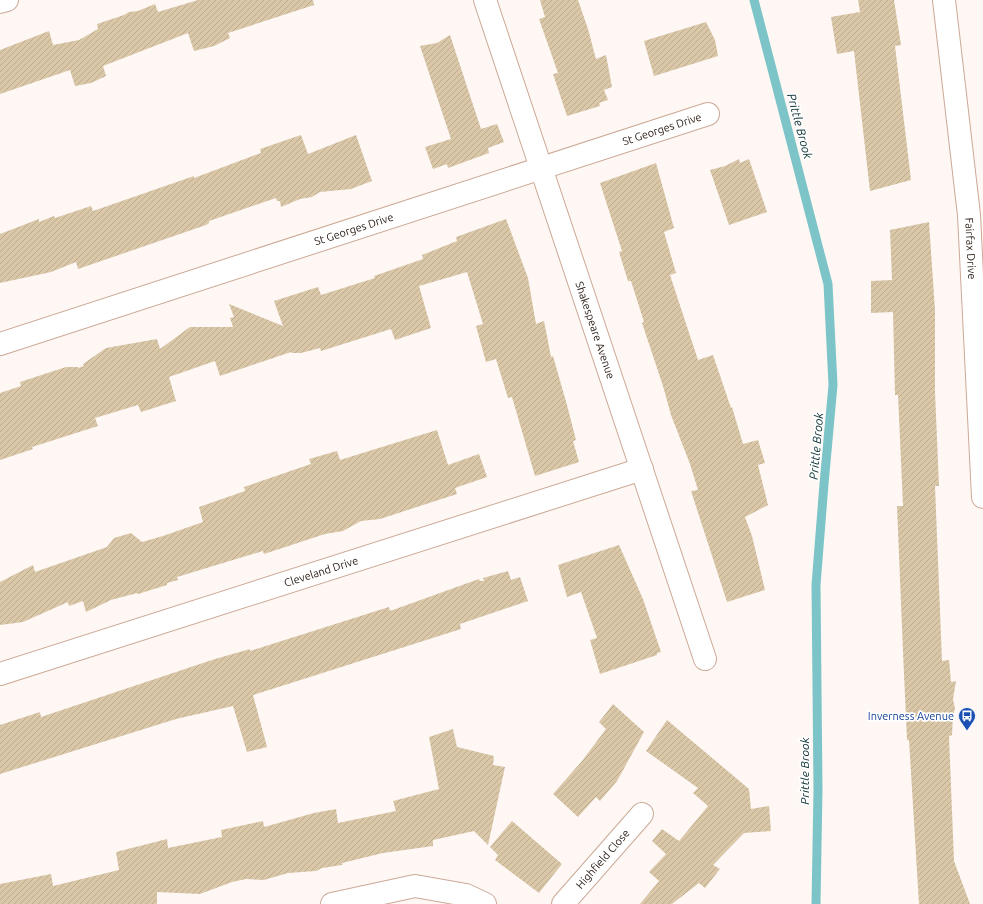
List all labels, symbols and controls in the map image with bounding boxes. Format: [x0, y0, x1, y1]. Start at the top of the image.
water label: Prittle Brook [785, 92, 815, 161]
street label: St Georges Drive [621, 111, 703, 147]
street label: St Georges Drive [313, 211, 395, 247]
street label: Fairfax Drive [963, 217, 978, 280]
street label: Shakespeare Avenue [573, 280, 617, 380]
water label: Prittle Brook [807, 411, 825, 480]
street label: Cleveland Drive [283, 554, 360, 589]
bus stop icon: Inverness Avenue [957, 706, 977, 731]
place label: Inverness Avenue [868, 710, 954, 722]
water label: Prittle Brook [798, 737, 811, 805]
street label: Highfield Close [573, 827, 632, 891]

